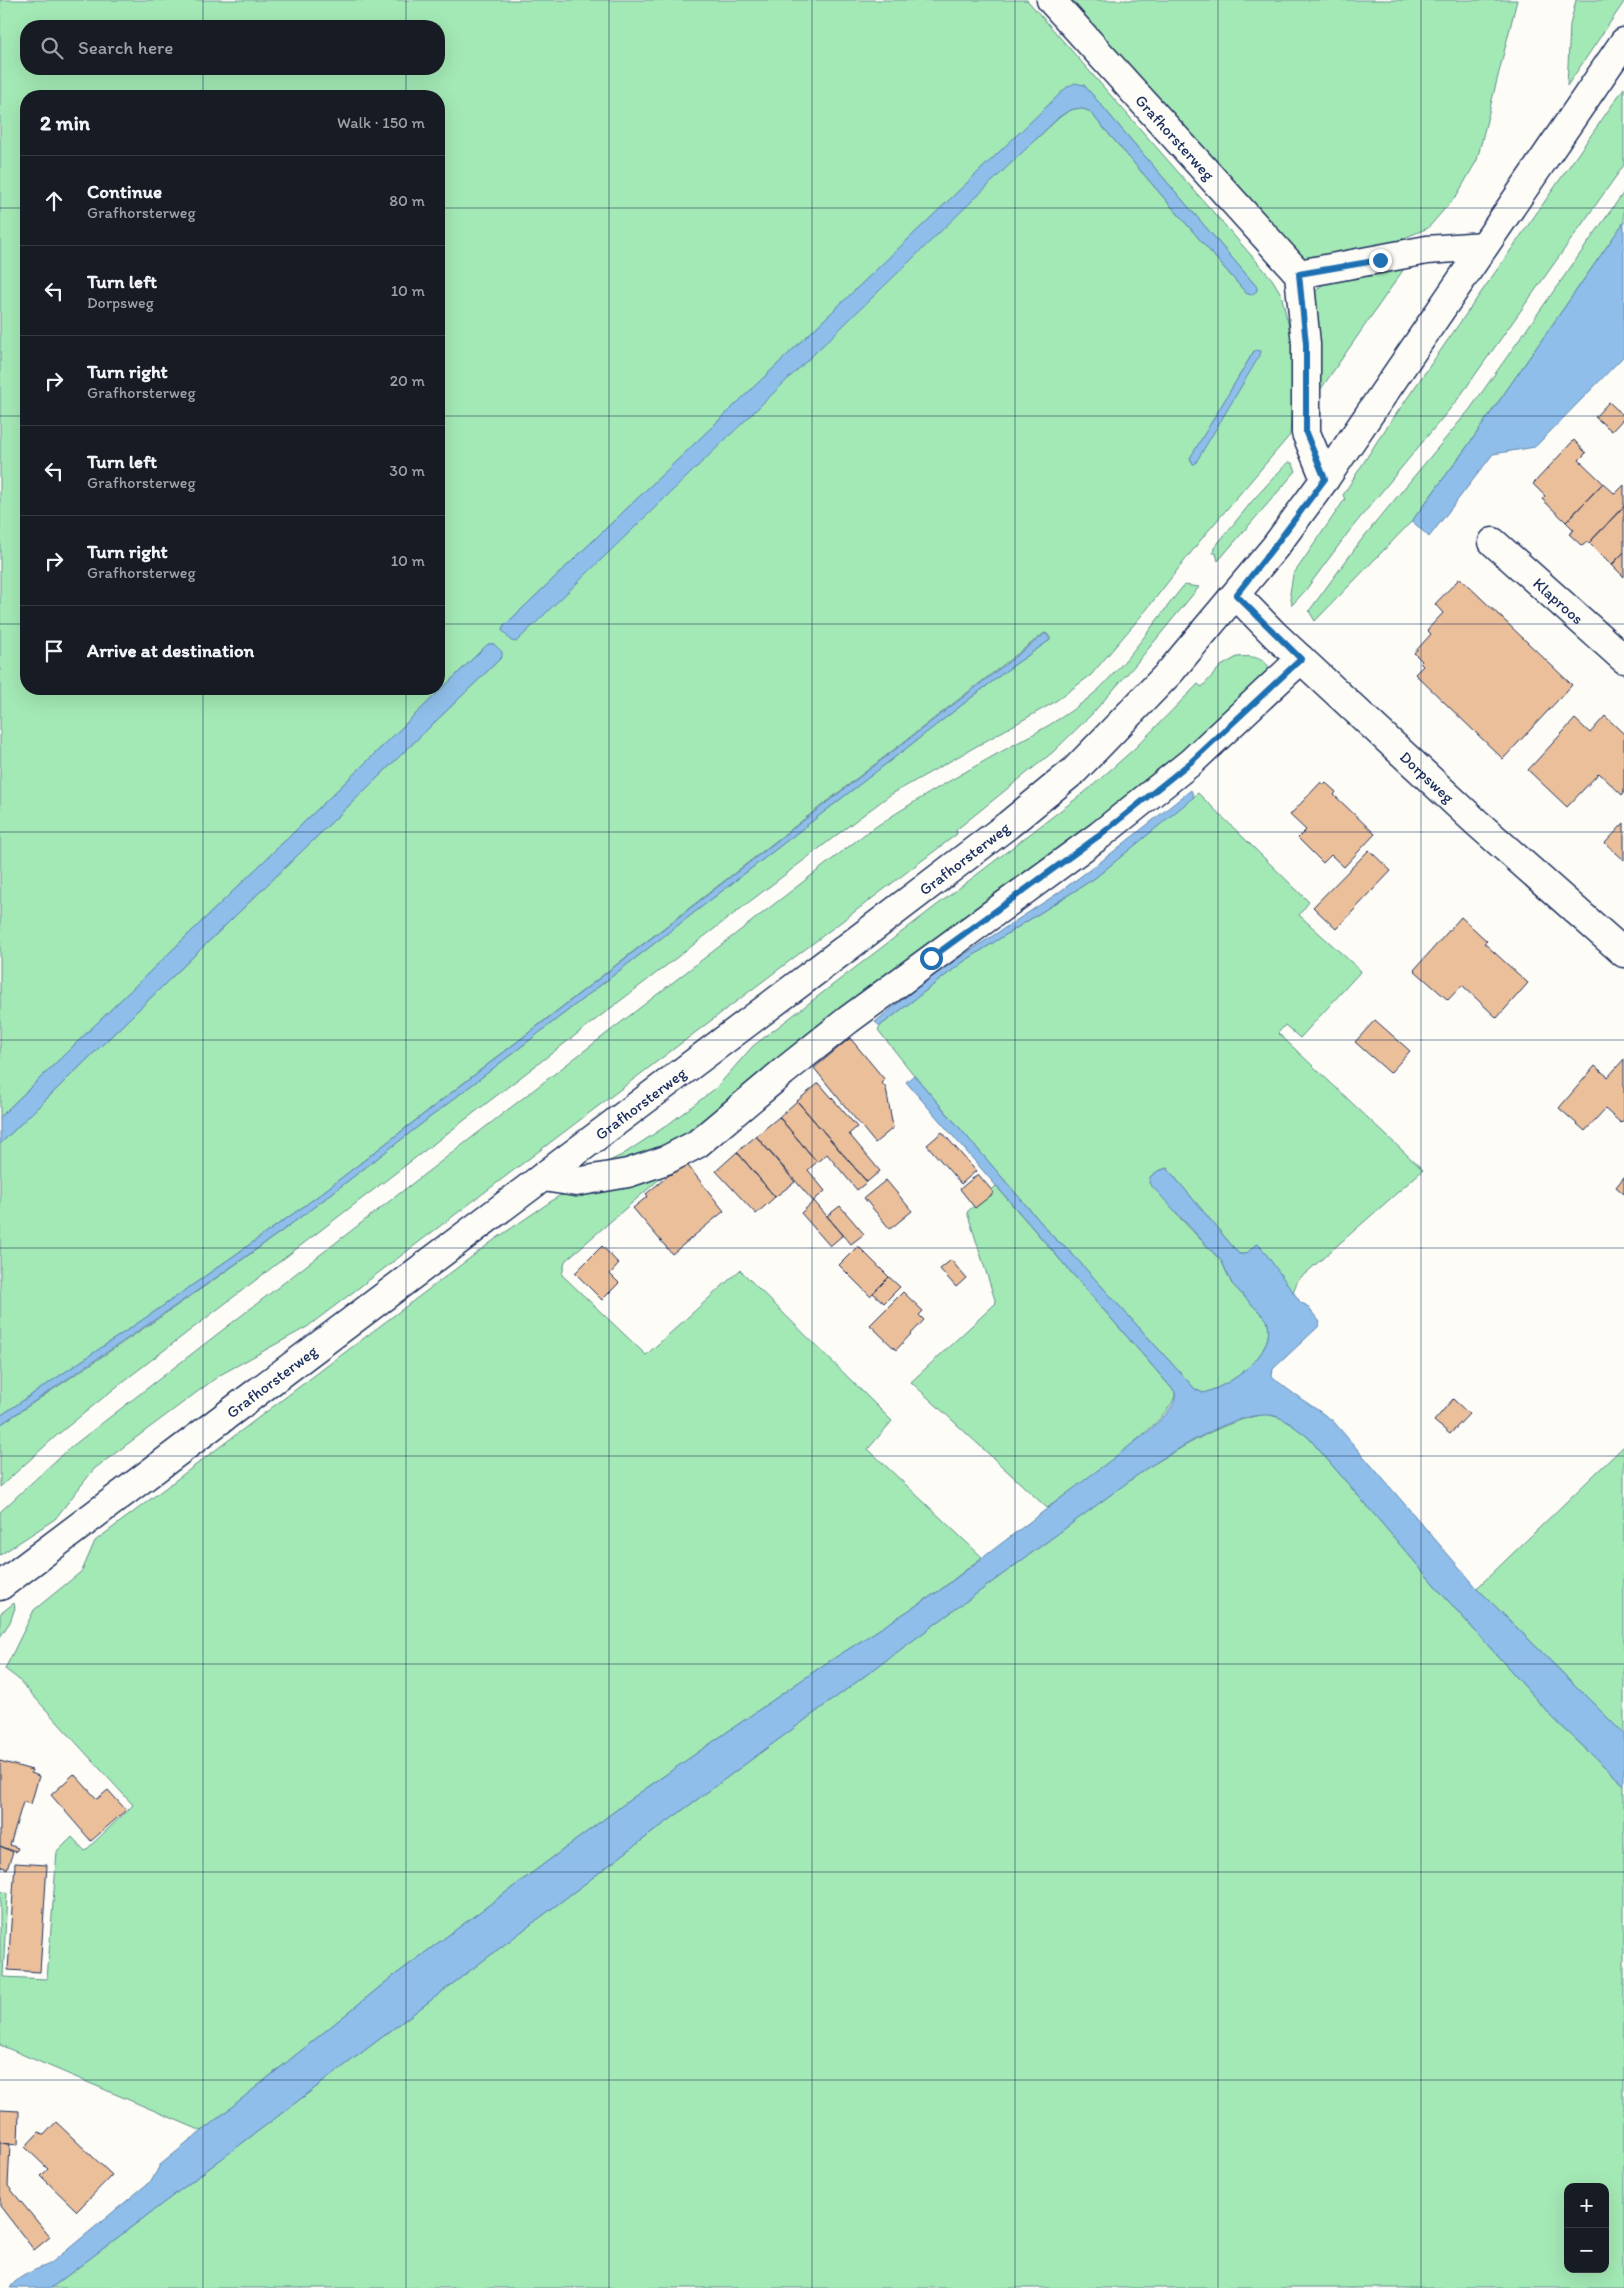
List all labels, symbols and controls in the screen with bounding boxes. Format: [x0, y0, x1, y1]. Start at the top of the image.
search box [20, 20, 445, 75]
icon: search [38, 34, 66, 62]
text: Search here [78, 36, 173, 59]
street label: Grafhorsterweg [1131, 91, 1219, 185]
text: 2 min [40, 110, 90, 135]
text: Walk · 150 m [337, 113, 425, 132]
text: Continue [87, 180, 162, 203]
icon: ahead [40, 187, 68, 215]
text: 80 m [389, 191, 425, 210]
text: Grafhorsterweg [87, 203, 196, 222]
route end [1369, 249, 1392, 272]
text: Turn left [87, 270, 157, 293]
icon: left [40, 277, 68, 305]
text: 10 m [391, 281, 425, 300]
text: Dorpsweg [87, 293, 154, 312]
text: Turn right [87, 360, 168, 383]
icon: right [40, 367, 68, 395]
text: 20 m [390, 371, 425, 390]
text: Grafhorsterweg [87, 383, 196, 402]
text: Turn left [87, 450, 157, 473]
icon: left [40, 457, 68, 485]
text: 30 m [389, 461, 425, 480]
text: Grafhorsterweg [87, 473, 196, 492]
text: Turn right [87, 540, 168, 563]
icon: right [40, 547, 68, 575]
text: 10 m [391, 551, 425, 570]
text: Grafhorsterweg [87, 563, 196, 582]
street label: Klaproos [1529, 574, 1587, 628]
icon: arrive [40, 637, 68, 665]
text: Arrive at destination [87, 639, 254, 662]
street label: Dorpsweg [1396, 747, 1459, 807]
street label: Grafhorsterweg [916, 818, 1014, 899]
route start [920, 947, 943, 970]
street label: Grafhorsterweg [592, 1063, 691, 1144]
street label: Grafhorsterweg [223, 1341, 322, 1422]
map controls [1564, 2183, 1609, 2273]
button: + [1564, 2183, 1609, 2228]
button: − [1564, 2228, 1609, 2273]

